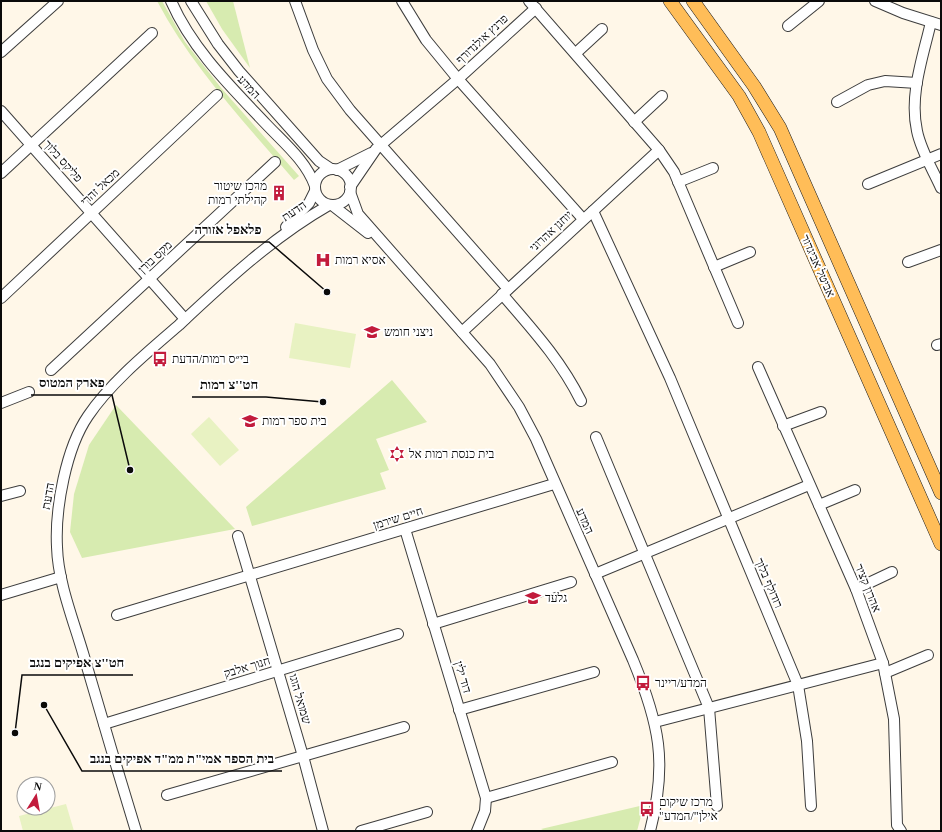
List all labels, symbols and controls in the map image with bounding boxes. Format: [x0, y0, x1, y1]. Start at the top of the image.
street label: פרנץ אולנדורף [453, 11, 511, 67]
street label: המדע [235, 73, 263, 102]
street label: פליקס בלוך [41, 137, 85, 185]
street label: מכאל זהרי [78, 165, 122, 209]
place label: מרכז שיטור קהילתי רמות [208, 179, 267, 207]
building icon: מרכז שיטור קהילתי רמות [270, 184, 288, 202]
street label: הדעת [279, 198, 309, 224]
street label: יוחנן אהרוני [527, 208, 575, 254]
callout: פלאפל אזורה [186, 217, 269, 242]
text: פלאפל אזורה [194, 222, 262, 237]
street label: אביטל אביגדור [798, 233, 838, 299]
street label: מקס בורן [135, 238, 175, 276]
hospital icon: אסיא רמות [314, 251, 332, 269]
place label: אסיא רמות [335, 253, 386, 267]
school or university icon: ניצני חומש [363, 323, 381, 341]
place label: ניצני חומש [384, 325, 433, 339]
bus stop icon: בי״ס רמות/הדעת [151, 350, 169, 368]
place label: בי״ס רמות/הדעת [172, 352, 249, 366]
callout: פארק המטוס [31, 370, 112, 395]
callout: חט''צ רמות [192, 372, 266, 397]
text: פארק המטוס [39, 375, 105, 390]
text: חט''צ רמות [200, 377, 258, 392]
school or university icon: בית ספר רמות [241, 412, 259, 430]
place label: בית ספר רמות [262, 414, 327, 428]
synagogue icon: בית כנסת רמות אל [388, 445, 406, 463]
place label: בית כנסת רמות אל [408, 447, 495, 461]
street label: הדעת [39, 482, 57, 510]
street label: חיים שירמן [371, 504, 425, 532]
street label: המדע [573, 506, 597, 536]
street label: רודולף בלוך [752, 556, 786, 610]
street label: אהרון קציר [852, 562, 884, 614]
school or university icon: גלעד [524, 589, 542, 607]
place label: גלעד [545, 591, 567, 605]
callout: חט''צ אפיקים בנגב [22, 650, 133, 675]
street label: חנוך אלבק [222, 653, 272, 681]
text: חט''צ אפיקים בנגב [30, 655, 124, 670]
street label: דוד ילין [452, 659, 475, 695]
street label: שמואל הוגו [286, 672, 314, 726]
bus stop icon: המדע/ריינר [634, 674, 652, 692]
place label: המדע/ריינר [655, 676, 707, 690]
callout: בית הספר אמי"ת ממ"ד אפיקים בנגב [82, 746, 282, 771]
text: בית הספר אמי"ת ממ"ד אפיקים בנגב [90, 751, 274, 766]
north arrow [16, 776, 56, 816]
text: N [33, 780, 43, 793]
place label: מרכז שיקום "אילן"/המדע [659, 795, 718, 823]
bus stop icon: מרכז שיקום "אילן"/המדע [638, 800, 656, 818]

